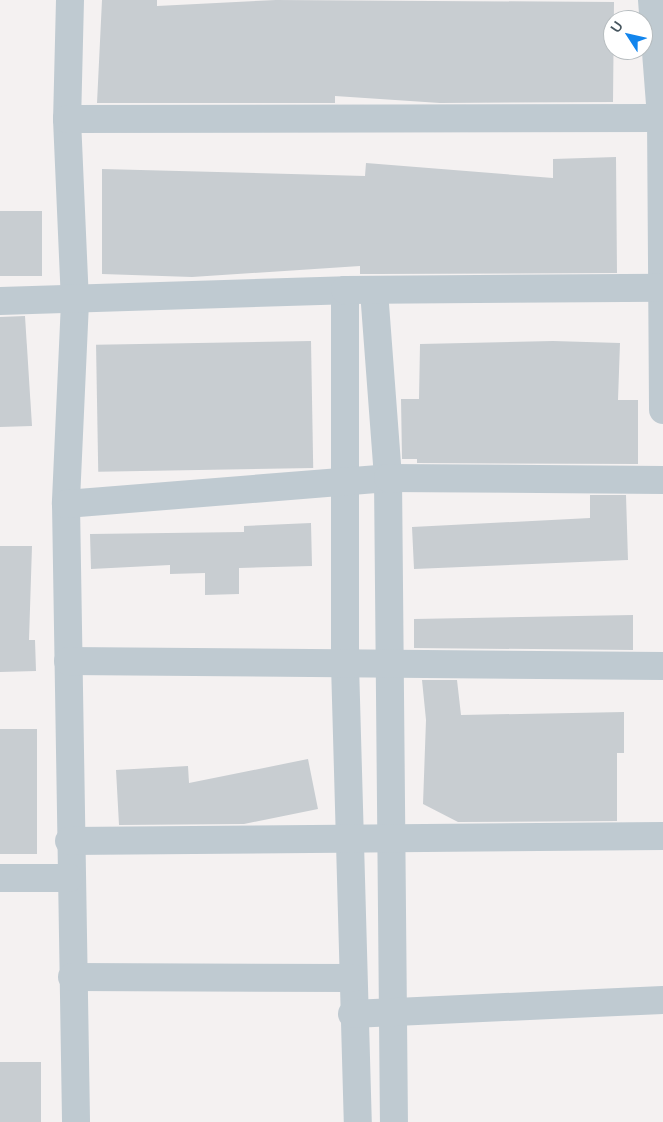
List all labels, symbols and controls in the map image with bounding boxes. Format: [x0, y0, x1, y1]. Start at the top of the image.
north arrow [603, 10, 653, 60]
text: U [606, 18, 627, 36]

